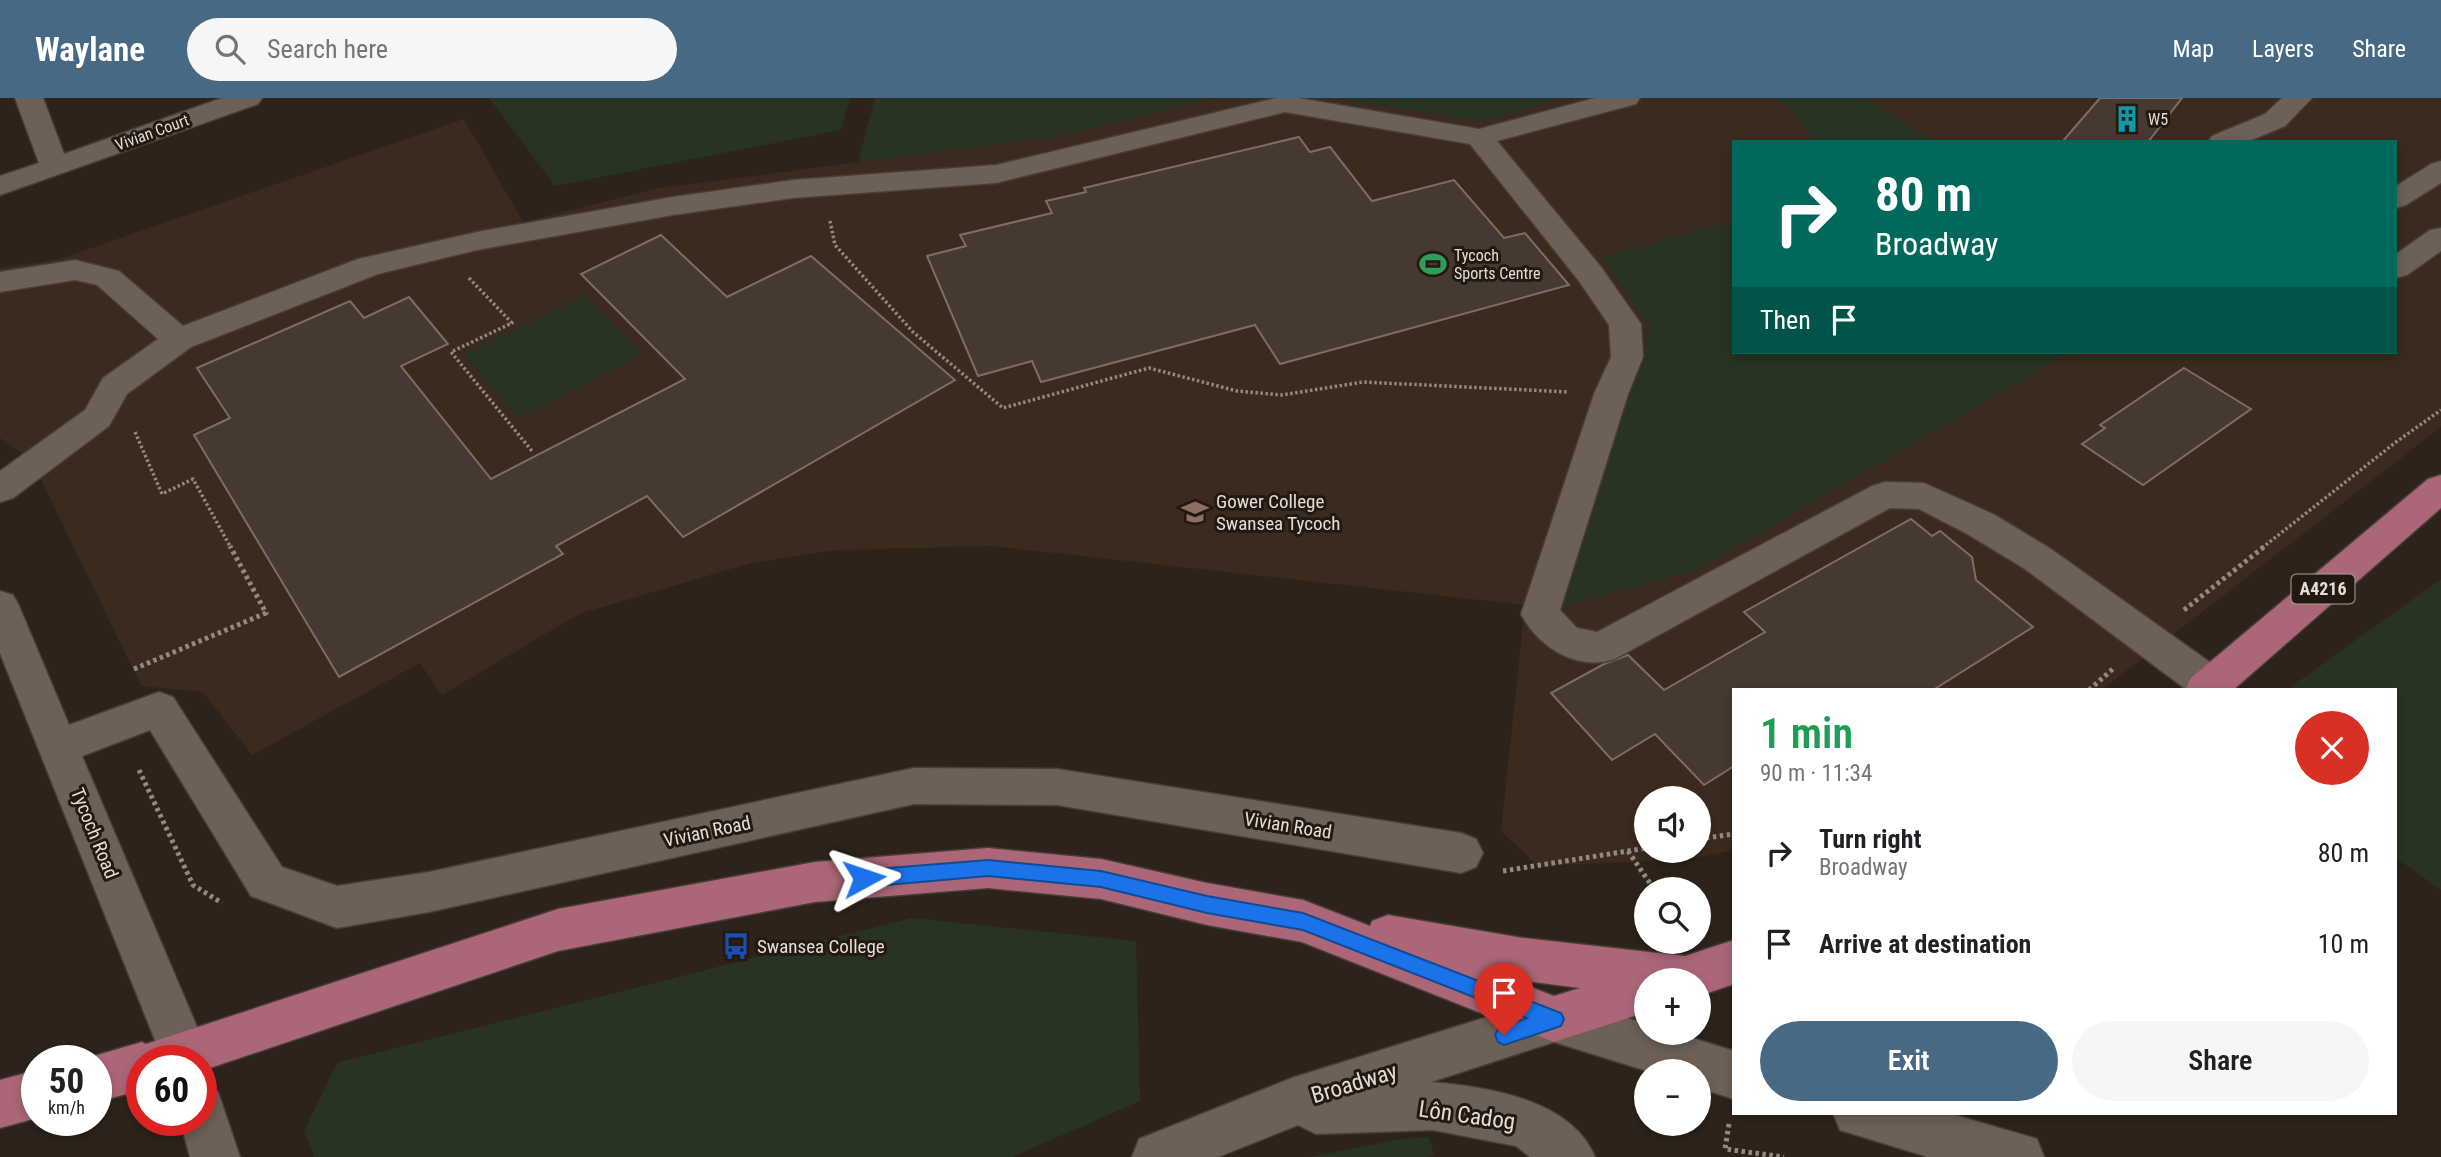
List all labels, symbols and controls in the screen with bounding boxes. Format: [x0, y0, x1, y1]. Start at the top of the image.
search box [187, 18, 677, 81]
text: Waylane [35, 30, 145, 69]
icon: search [211, 30, 249, 68]
text: Search here [267, 34, 388, 64]
text: Map [2173, 35, 2214, 63]
text: Layers [2252, 35, 2314, 63]
text: Share [2352, 35, 2406, 63]
building icon: W5 [2112, 104, 2142, 134]
street label: Vivian Court [113, 110, 192, 155]
place label: W5 [2148, 110, 2168, 129]
text: 80 m [1875, 166, 1972, 223]
icon: right [1760, 168, 1851, 259]
text: Broadway [1875, 225, 1998, 263]
place label: Tycoch Sports Centre [1454, 246, 1540, 283]
sports icon: Tycoch Sports Centre [1418, 249, 1448, 279]
icon: arrive [1825, 301, 1863, 339]
text: Then [1760, 305, 1811, 335]
place label: Gower College Swansea Tycoch [1216, 490, 1340, 535]
school or university icon: Gower College Swansea Tycoch [1180, 497, 1210, 527]
road number: A4216 [2292, 574, 2354, 603]
text: 1 min [1760, 709, 1853, 758]
button: close [2295, 711, 2369, 785]
text: 90 m · 11:34 [1760, 760, 1872, 787]
street label: Tycoch Road [66, 784, 123, 882]
map controls [1634, 786, 1711, 1136]
button: sound [1634, 786, 1711, 863]
street label: Vivian Road [1243, 807, 1333, 844]
street label: Vivian Road [662, 811, 753, 852]
text: Turn right [1819, 824, 1921, 854]
icon: right [1760, 834, 1798, 872]
text: 80 m [2318, 838, 2369, 868]
position arrow [827, 841, 901, 915]
text: Broadway [1819, 854, 1908, 881]
button: search [1634, 877, 1711, 954]
icon: arrive [1760, 925, 1798, 963]
text: Arrive at destination [1819, 929, 2031, 959]
text: 10 m [2318, 929, 2369, 959]
bus stop icon: Swansea College [721, 931, 751, 961]
place label: Swansea College [757, 935, 885, 958]
pin [1474, 963, 1534, 1035]
button: + [1634, 968, 1711, 1045]
icon: arrive [1485, 974, 1523, 1012]
button: Exit [1760, 1021, 2058, 1101]
button: Share [2072, 1021, 2369, 1101]
speed limit sign: 60 [126, 1045, 217, 1136]
street label: Broadway [1308, 1057, 1401, 1109]
button: − [1634, 1059, 1711, 1136]
text: 50 [49, 1061, 84, 1102]
street label: Lôn Cadog [1417, 1095, 1517, 1136]
text: km/h [48, 1097, 85, 1118]

